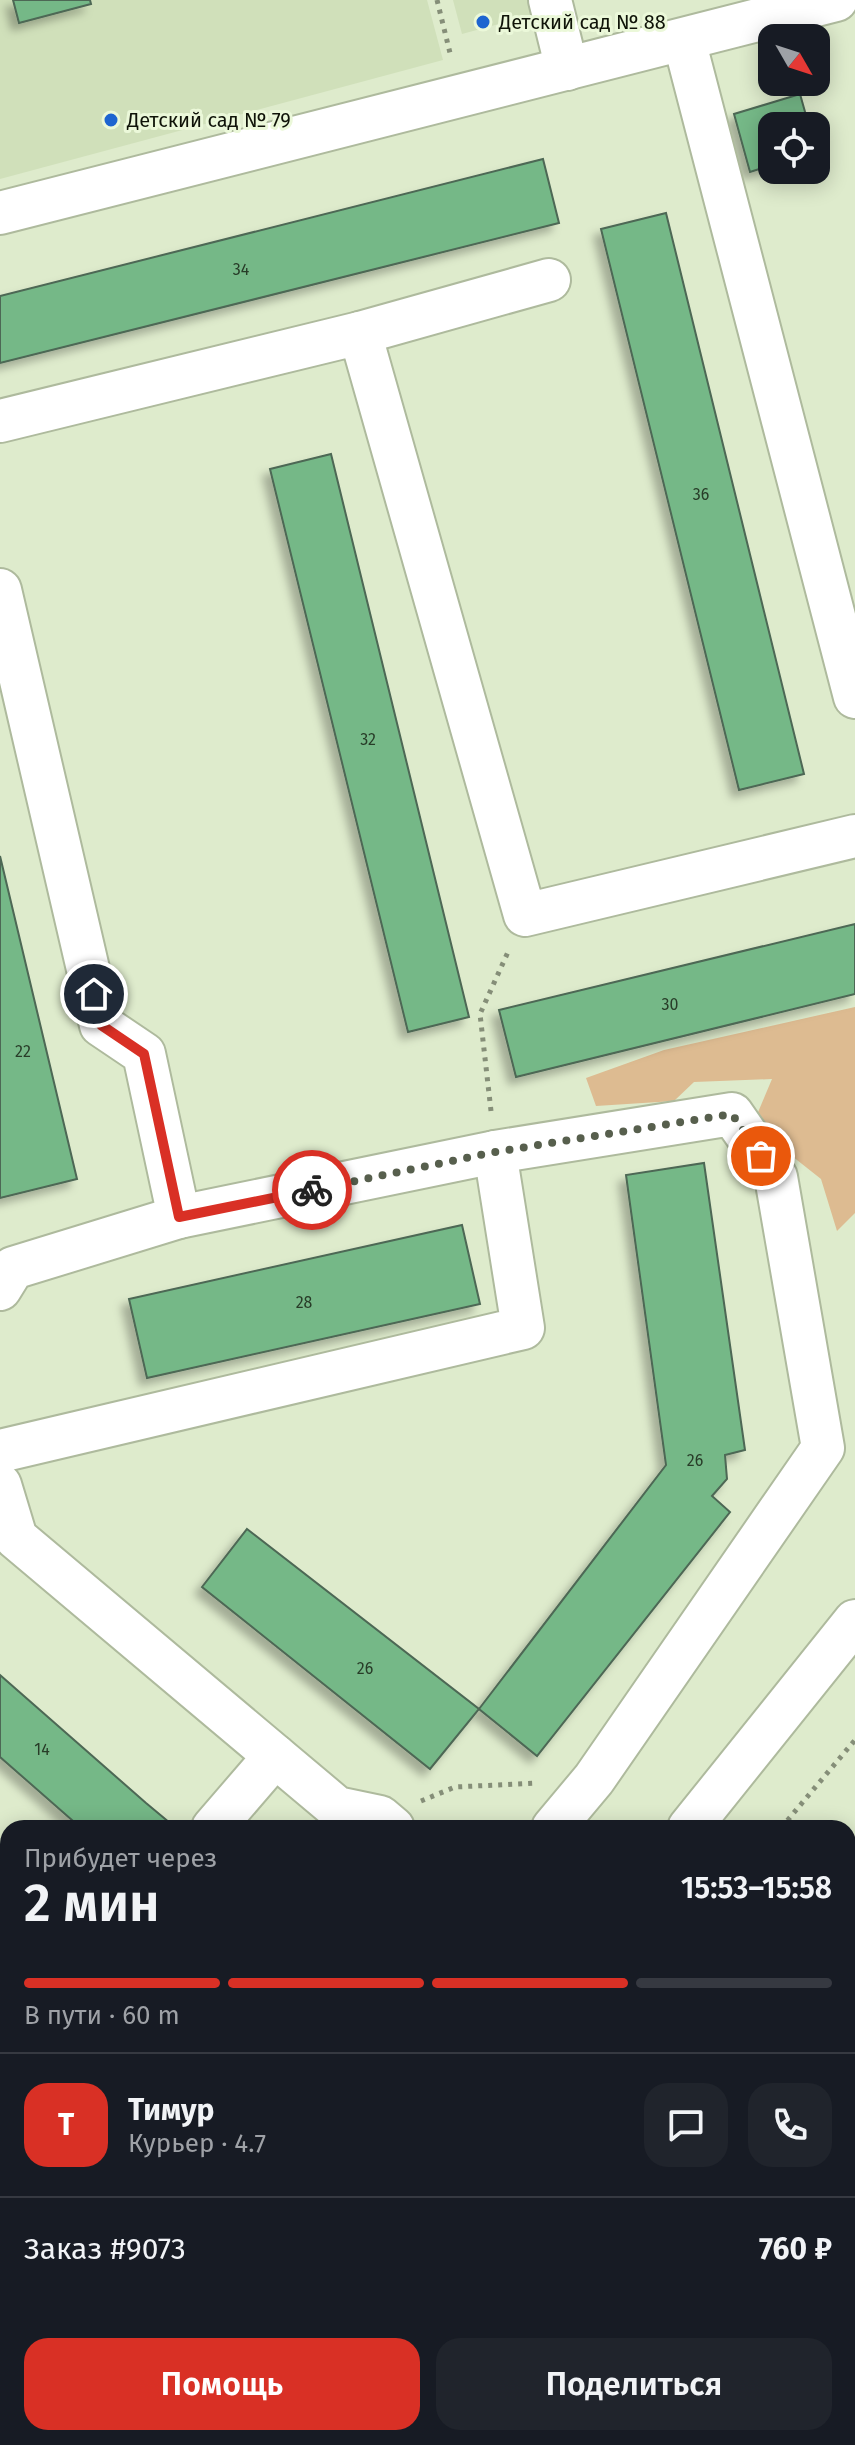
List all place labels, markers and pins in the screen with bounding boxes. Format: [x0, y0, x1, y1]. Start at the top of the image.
place label: Детский сад № 88 [498, 10, 666, 34]
marker: Детский сад № 88 [474, 13, 492, 31]
place label: Детский сад № 79 [126, 108, 291, 132]
marker: Детский сад № 79 [102, 111, 120, 129]
pin [60, 960, 128, 1028]
pin [727, 1122, 795, 1190]

